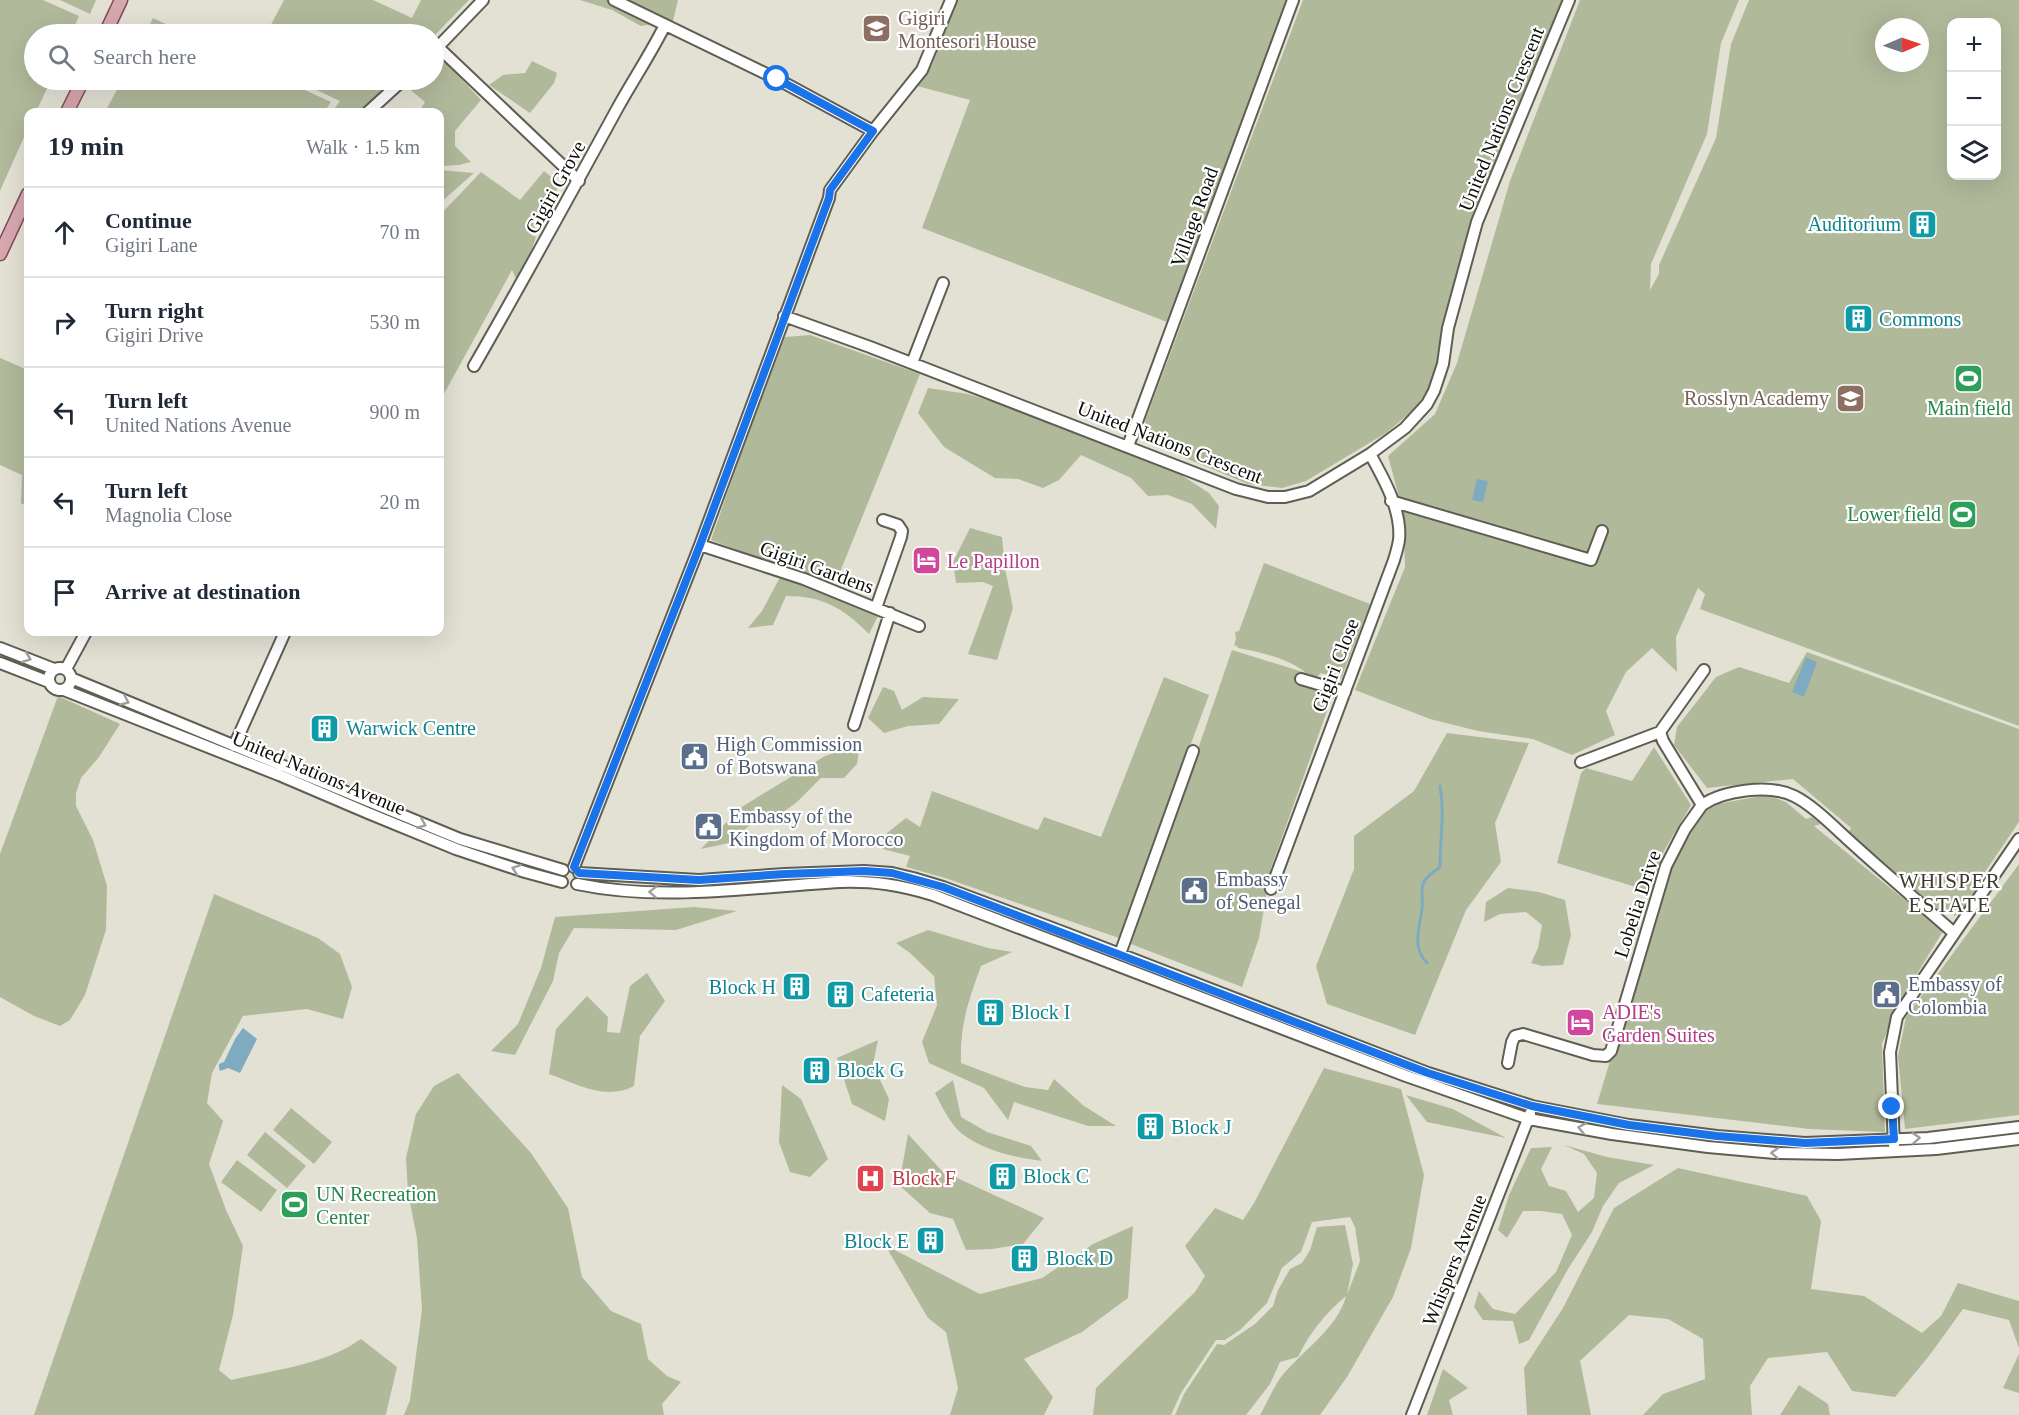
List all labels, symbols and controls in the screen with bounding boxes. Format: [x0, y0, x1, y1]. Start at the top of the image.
place label: Gigiri Montesori House [898, 7, 1036, 52]
school or university icon: Gigiri Montesori House [861, 13, 893, 45]
north arrow [1875, 18, 1929, 72]
map controls [1947, 18, 2001, 180]
button: + [1947, 18, 2001, 72]
street label: United Nations Crescent [1454, 23, 1548, 214]
search box [24, 24, 444, 90]
icon: search [45, 41, 78, 74]
text: Search here [93, 44, 196, 69]
route start [763, 65, 789, 91]
button: − [1947, 72, 2001, 126]
button: layers [1947, 126, 2001, 180]
text: 19 min [48, 132, 124, 161]
text: Walk · 1.5 km [306, 136, 420, 158]
street label: Gigiri Grove [520, 137, 590, 238]
street label: Village Road [1166, 164, 1223, 270]
text: Continue [105, 208, 192, 233]
building icon: Auditorium [1906, 208, 1938, 240]
place label: Auditorium [1808, 213, 1901, 235]
icon: ahead [48, 216, 81, 249]
text: 70 m [379, 221, 420, 243]
text: Gigiri Lane [105, 234, 198, 256]
text: Turn right [105, 298, 204, 323]
building icon: Commons [1842, 303, 1874, 335]
icon: right [48, 306, 81, 339]
place label: Commons [1879, 308, 1961, 330]
text: 530 m [369, 311, 420, 333]
text: Gigiri Drive [105, 324, 203, 346]
sports icon: Main field [1953, 362, 1985, 394]
school or university icon: Rosslyn Academy [1834, 382, 1866, 414]
place label: Rosslyn Academy [1684, 387, 1829, 410]
text: Turn left [105, 388, 188, 413]
icon: left [48, 396, 81, 429]
street label: United Nations Crescent [1074, 396, 1266, 488]
place label: Main field [1927, 397, 2011, 419]
text: 900 m [369, 401, 420, 423]
text: United Nations Avenue [105, 414, 291, 436]
text: Turn left [105, 478, 188, 503]
icon: left [48, 486, 81, 519]
text: 20 m [379, 491, 420, 513]
sports icon: Lower field [1946, 498, 1978, 530]
place label: Lower field [1847, 503, 1941, 525]
text: Magnolia Close [105, 504, 232, 526]
street label: Gigiri Gardens [757, 536, 877, 599]
hotel icon: Le Papillon [910, 545, 942, 577]
place label: Le Papillon [947, 550, 1040, 573]
icon: arrive [48, 576, 81, 609]
text: Arrive at destination [105, 579, 301, 604]
street label: Gigiri Close [1307, 615, 1364, 715]
one-way arrow [21, 651, 32, 663]
one-way arrow [119, 694, 130, 706]
building icon: Warwick Centre [309, 712, 341, 744]
place label: Warwick Centre [346, 717, 476, 739]
street label: United Nations Avenue [229, 726, 409, 820]
place label: High Commission of Botswana [716, 733, 862, 778]
public building icon: High Commission of Botswana [679, 740, 711, 772]
place label: Embassy of the Kingdom of Morocco [729, 805, 903, 851]
public building icon: Embassy of the Kingdom of Morocco [692, 811, 724, 843]
one-way arrow [416, 817, 427, 829]
street label: Lobelia Drive [1609, 847, 1665, 960]
one-way arrow [511, 864, 522, 877]
place label: Embassy of Senegal [1216, 868, 1301, 914]
district label: WHISPER ESTATE [1899, 869, 2001, 917]
public building icon: Embassy of Senegal [1179, 874, 1211, 906]
one-way arrow [649, 886, 658, 899]
building icon: Block H [781, 971, 813, 1003]
place label: Embassy of Colombia [1908, 973, 2002, 1018]
place label: Block H [709, 976, 776, 998]
building icon: Cafeteria [824, 978, 856, 1010]
public building icon: Embassy of Colombia [1871, 979, 1903, 1011]
place label: Cafeteria [861, 983, 934, 1005]
building icon: Block I [974, 996, 1006, 1028]
place label: Block I [1011, 1001, 1070, 1023]
place label: ADIE's Garden Suites [1602, 1001, 1715, 1046]
hotel icon: ADIE's Garden Suites [1565, 1007, 1597, 1039]
building icon: Block G [800, 1054, 832, 1086]
place label: Block G [837, 1059, 904, 1081]
route end [1878, 1093, 1904, 1119]
building icon: Block J [1134, 1111, 1166, 1143]
place label: Block J [1171, 1116, 1232, 1138]
one-way arrow [1577, 1122, 1587, 1135]
one-way arrow [1911, 1132, 1920, 1145]
one-way arrow [1770, 1146, 1779, 1159]
building icon: Block C [986, 1160, 1018, 1192]
hospital icon: Block F [855, 1162, 887, 1194]
place label: Block C [1023, 1165, 1089, 1187]
place label: Block F [892, 1167, 956, 1189]
place label: UN Recreation Center [316, 1183, 437, 1228]
sports icon: UN Recreation Center [279, 1189, 311, 1221]
street label: Whispers Avenue [1418, 1191, 1491, 1329]
building icon: Block E [914, 1225, 946, 1257]
place label: Block E [844, 1230, 909, 1252]
building icon: Block D [1009, 1242, 1041, 1274]
place label: Block D [1046, 1247, 1113, 1269]

